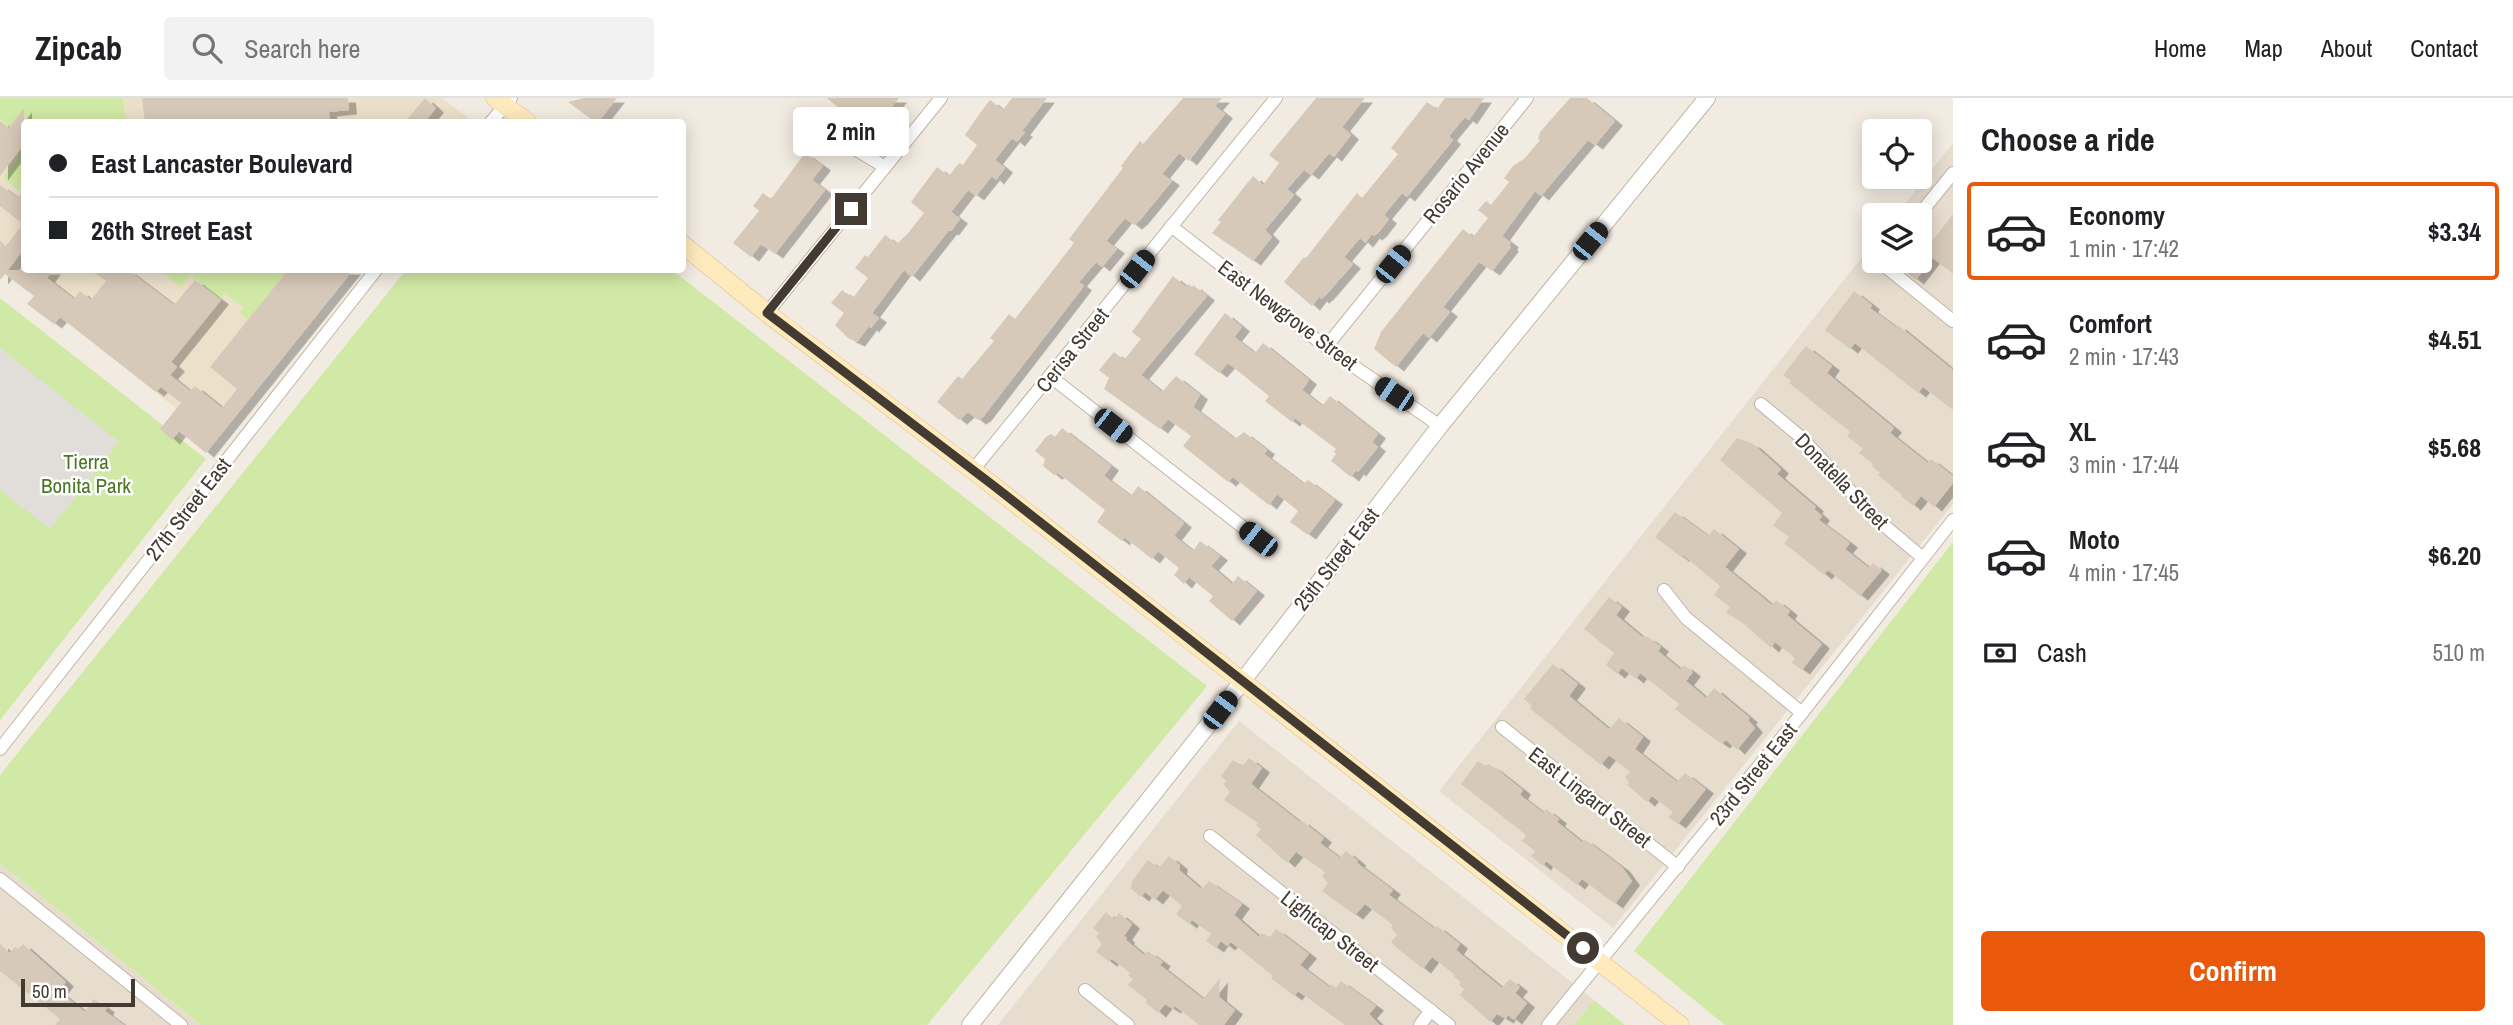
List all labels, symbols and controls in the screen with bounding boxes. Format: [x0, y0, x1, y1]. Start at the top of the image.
search box [164, 17, 654, 80]
text: Zipcab [35, 26, 122, 70]
icon: search [188, 29, 226, 67]
text: Search here [244, 31, 360, 66]
text: Home [2154, 32, 2206, 64]
text: Map [2244, 32, 2283, 64]
text: About [2321, 32, 2372, 64]
text: Contact [2410, 32, 2478, 64]
callout: 2 min [793, 108, 909, 156]
text: 2 min [826, 116, 876, 147]
street label: Rosario Avenue [1416, 116, 1516, 230]
text: Choose a ride [1981, 118, 2155, 161]
map controls [1862, 119, 1932, 273]
button: locate [1862, 119, 1932, 189]
text: East Lancaster Boulevard [91, 146, 353, 181]
route end [835, 193, 867, 225]
text: Economy [2069, 198, 2165, 233]
icon: car [1985, 200, 2048, 263]
button: layers [1862, 203, 1932, 273]
text: 26th Street East [91, 213, 252, 248]
text: $3.34 [2428, 214, 2481, 249]
car [1569, 218, 1612, 264]
text: 1 min · 17:42 [2069, 233, 2179, 264]
car [1372, 241, 1415, 287]
car [1116, 246, 1159, 292]
street label: East Newgrove Street [1212, 253, 1364, 377]
street label: Cerisa Street [1029, 301, 1115, 399]
text: Comfort [2069, 306, 2152, 341]
icon: car [1985, 308, 2048, 371]
text: $4.51 [2428, 322, 2481, 357]
text: 2 min · 17:43 [2069, 341, 2179, 372]
car [1371, 374, 1418, 414]
car [1090, 405, 1137, 447]
text: XL [2069, 414, 2096, 449]
icon: car [1985, 416, 2048, 479]
street label: Donatella Street [1789, 427, 1895, 536]
text: $5.68 [2428, 430, 2481, 465]
park label: Tierra Bonita Park [41, 447, 131, 500]
text: 3 min · 17:44 [2069, 449, 2179, 480]
street label: 27th Street East [139, 451, 238, 567]
street label: 25th Street East [1287, 501, 1386, 617]
car [1235, 518, 1282, 560]
text: Moto [2069, 522, 2120, 557]
icon: car [1985, 524, 2048, 587]
text: $6.20 [2428, 538, 2481, 573]
text: 4 min · 17:45 [2069, 557, 2179, 588]
icon: cash [1981, 634, 2019, 672]
text: Cash [2037, 635, 2087, 670]
text: 510 m [2433, 637, 2485, 668]
car [1199, 687, 1242, 733]
street label: 23rd Street East [1703, 716, 1804, 831]
street label: East Lingard Street [1523, 740, 1658, 854]
street label: Lightcap Street [1275, 884, 1385, 979]
button: Confirm [1981, 931, 2485, 1011]
route start [1567, 932, 1599, 964]
scale bar [21, 976, 135, 1008]
text: 50 m [32, 978, 67, 1004]

